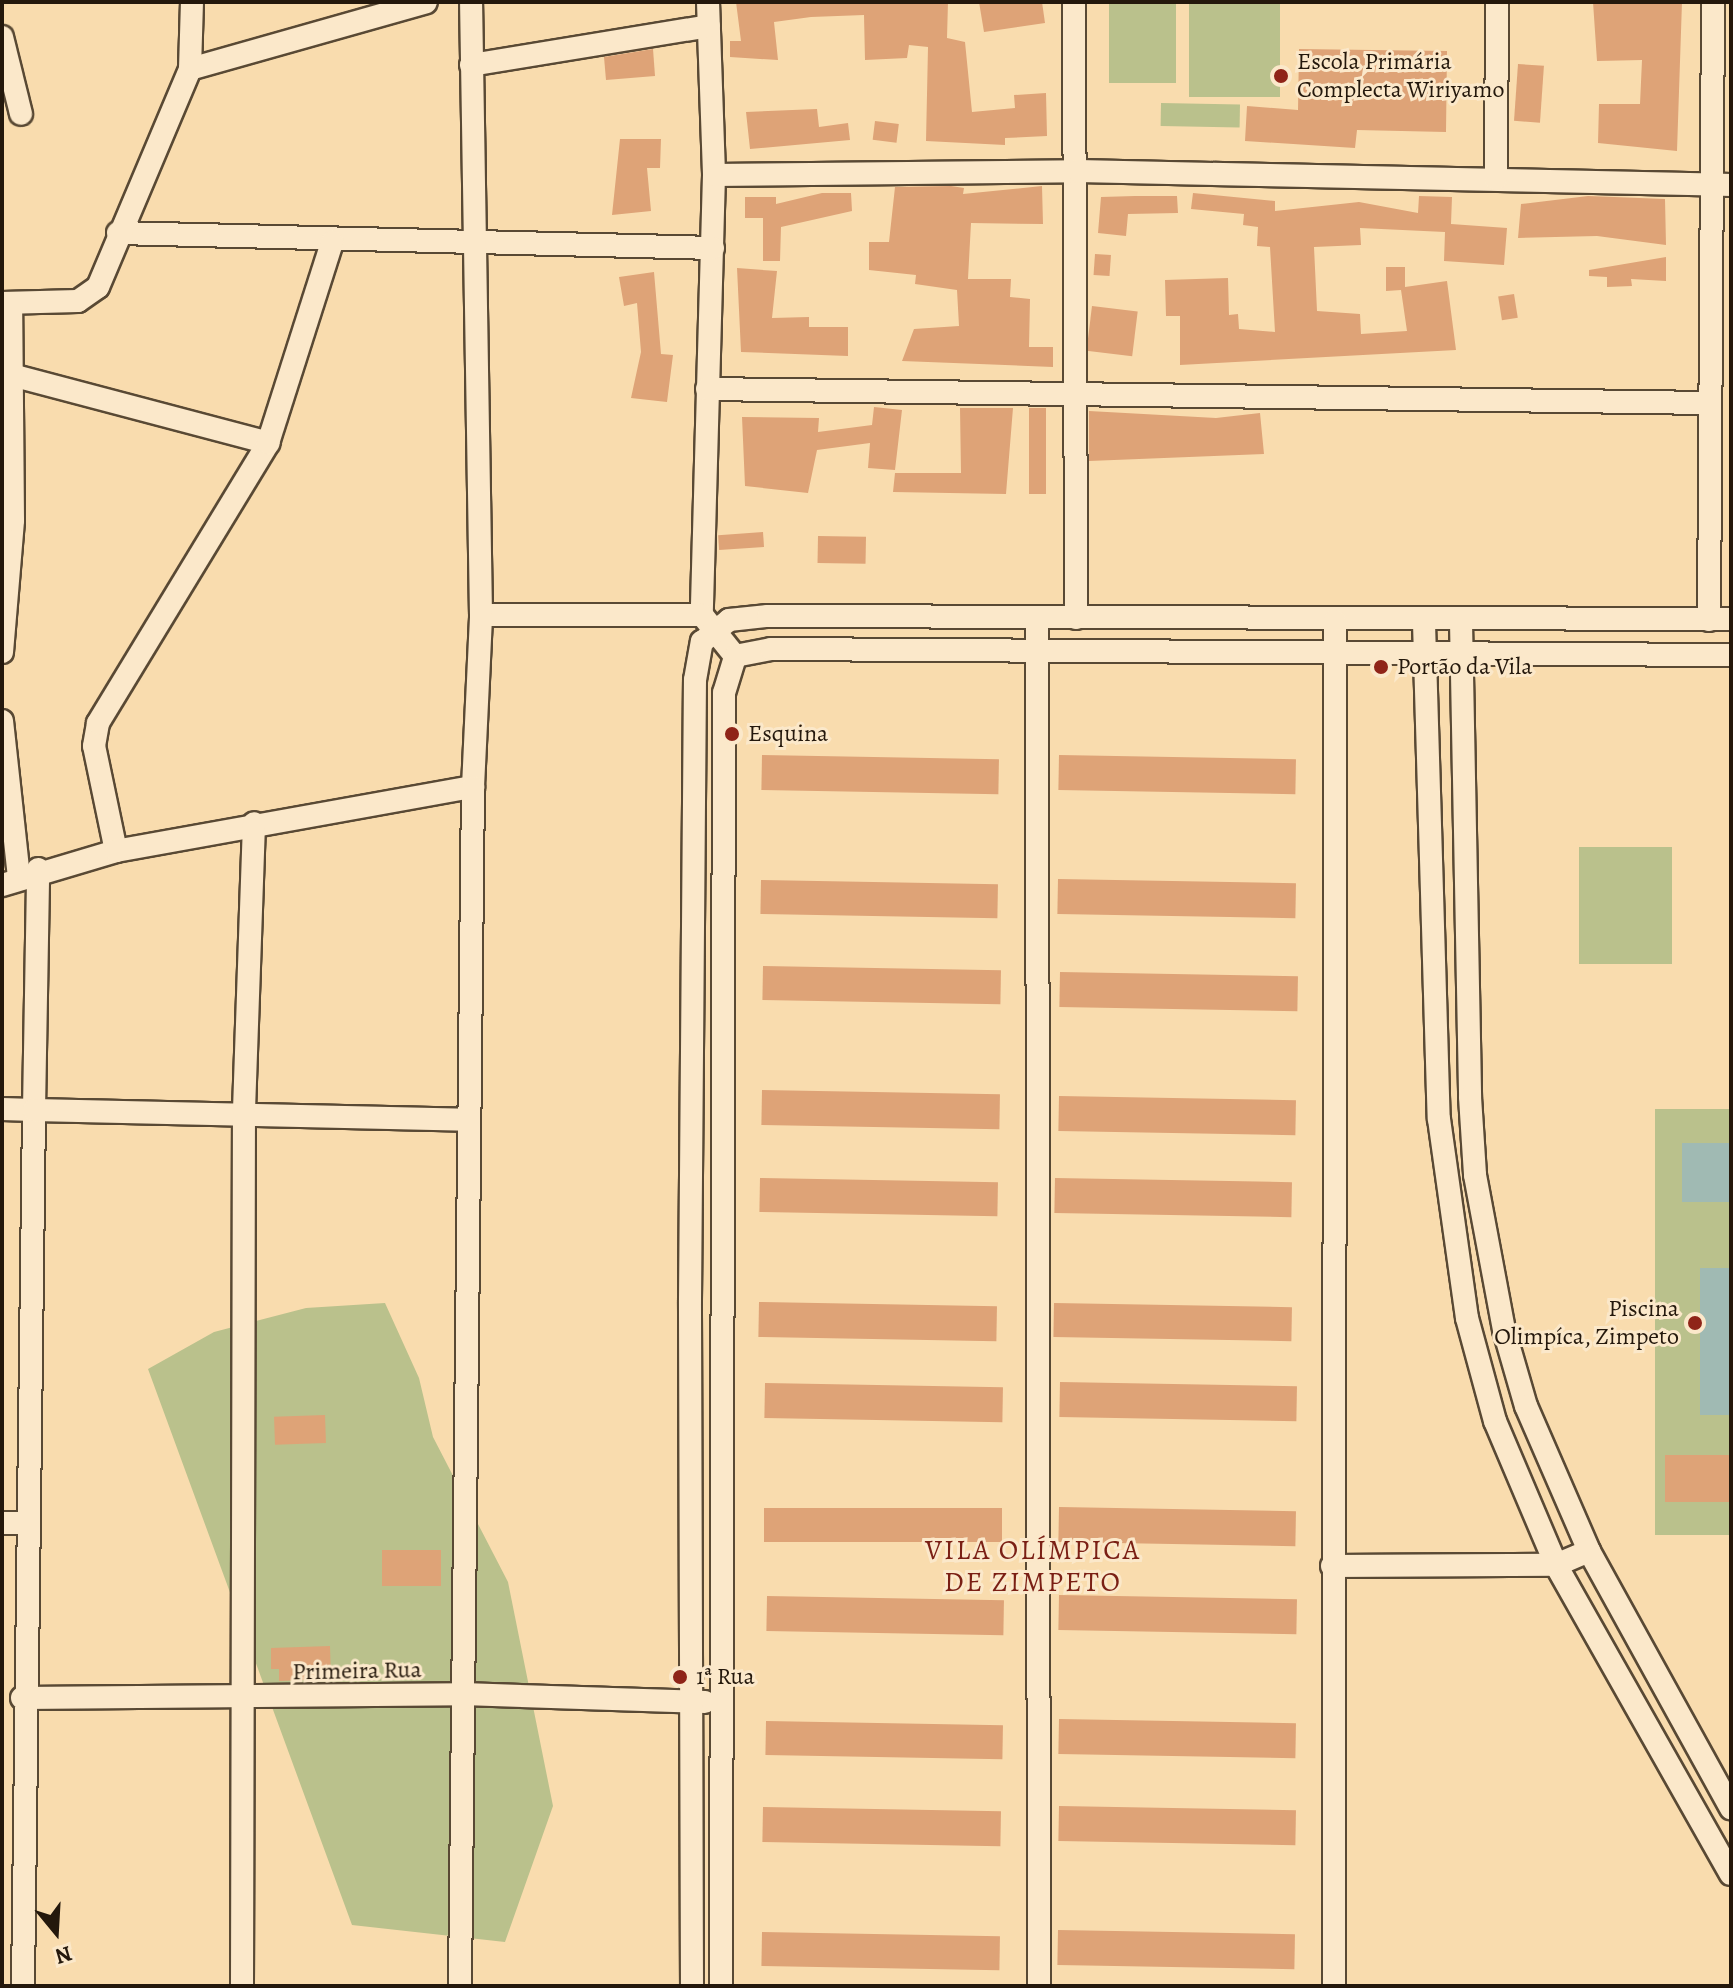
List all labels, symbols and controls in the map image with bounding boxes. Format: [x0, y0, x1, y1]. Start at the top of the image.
place label: Escola Primária Complecta Wiriyamo [1297, 48, 1504, 104]
marker: Escola Primária Complecta Wiriyamo [1272, 67, 1290, 85]
place label: Portão da Vila [1397, 653, 1532, 681]
marker: Portão da Vila [1372, 658, 1390, 676]
place label: Esquina [748, 720, 828, 748]
marker: Esquina [723, 725, 741, 743]
place label: Piscina Olimpíca, Zimpeto [1494, 1295, 1679, 1351]
marker: Piscina Olimpíca, Zimpeto [1686, 1314, 1704, 1332]
district label: VILA OLÍMPICA DE ZIMPETO [925, 1533, 1141, 1599]
street label: Primeira Rua [292, 1655, 422, 1687]
place label: 1ª Rua [696, 1663, 755, 1691]
marker: 1ª Rua [671, 1668, 689, 1686]
north arrow [16, 1892, 96, 1972]
text: N [51, 1938, 76, 1972]

